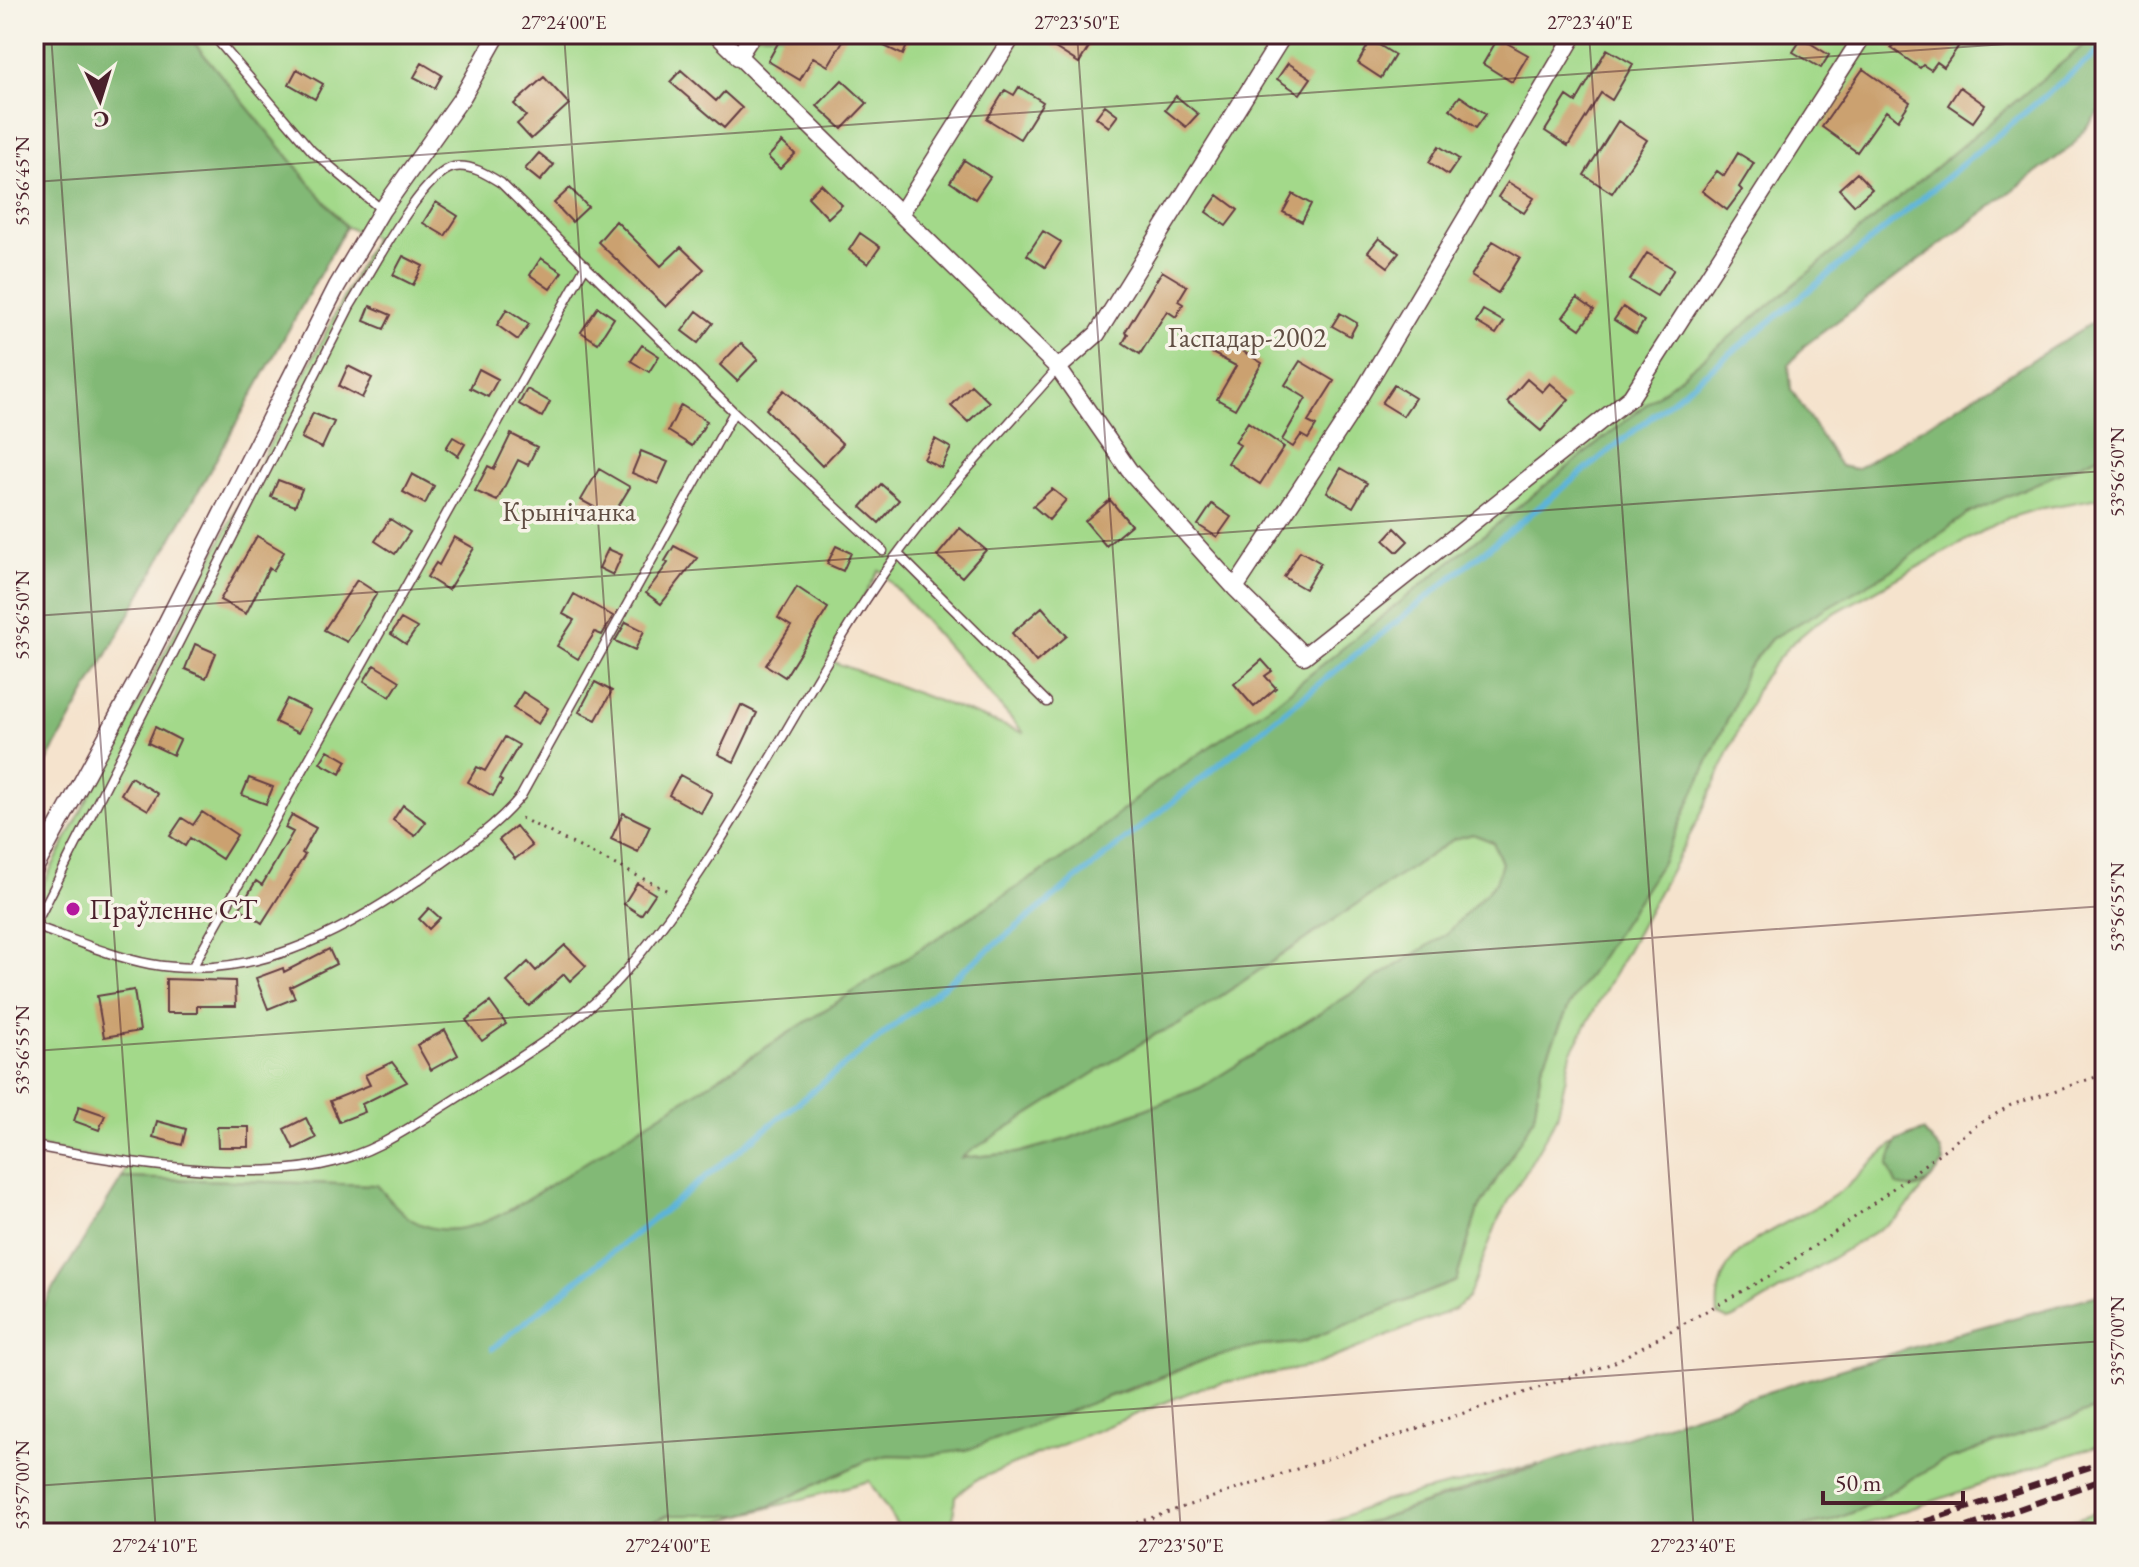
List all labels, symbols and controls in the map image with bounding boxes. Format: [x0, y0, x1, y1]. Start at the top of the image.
text: 27°24'00"E [521, 9, 607, 35]
text: 27°23'50"E [1034, 9, 1120, 35]
text: 27°23'40"E [1547, 9, 1633, 35]
north arrow [60, 60, 140, 140]
text: С [93, 104, 110, 134]
text: 53°56'45"N [9, 136, 35, 226]
park label: Гаспадар-2002 [1168, 319, 1327, 355]
text: 53°56'50"N [2104, 427, 2130, 517]
park label: Крынічанка [502, 493, 637, 529]
text: 53°56'50"N [9, 570, 35, 660]
text: 53°56'55"N [2104, 862, 2130, 952]
place label: Праўленне СТ [89, 891, 258, 927]
marker: Праўленне СТ [64, 900, 82, 918]
text: 53°56'55"N [9, 1005, 35, 1095]
text: 53°57'00"N [2104, 1296, 2130, 1386]
text: 53°57'00"N [9, 1440, 35, 1530]
scale bar [1823, 1455, 1963, 1505]
text: 50 m [1835, 1467, 1882, 1498]
text: 27°24'10"E [112, 1532, 198, 1558]
text: 27°24'00"E [625, 1532, 711, 1558]
text: 27°23'50"E [1138, 1532, 1224, 1558]
text: 27°23'40"E [1650, 1532, 1736, 1558]

